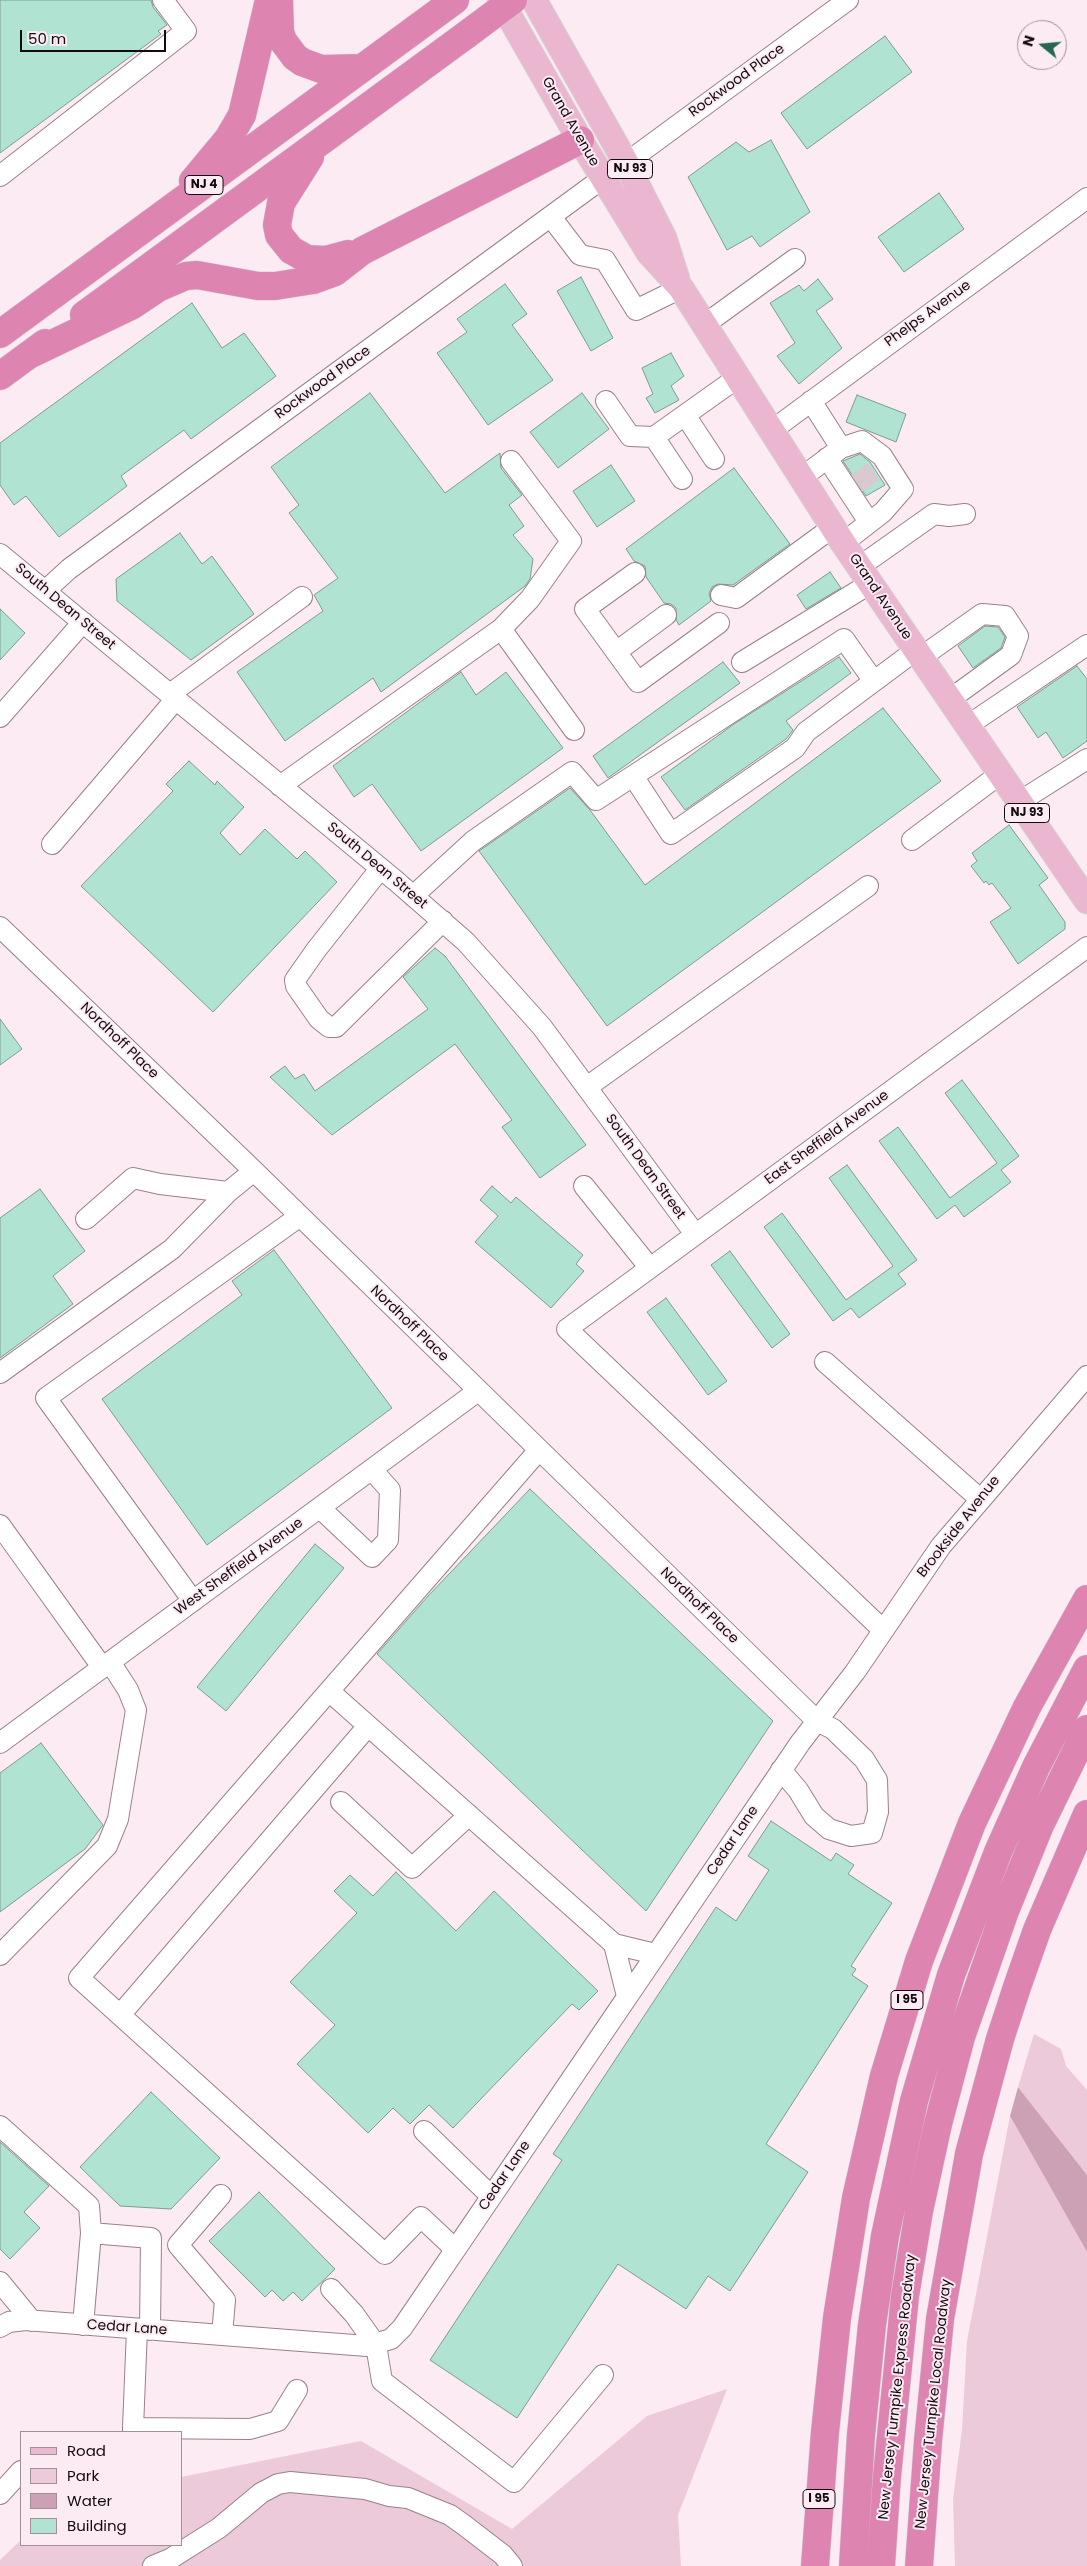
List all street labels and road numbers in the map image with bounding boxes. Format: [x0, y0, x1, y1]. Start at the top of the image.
street label: Rockwood Place [686, 41, 788, 121]
street label: Grand Avenue [538, 74, 602, 170]
road number: NJ 93 [608, 160, 652, 178]
road number: NJ 4 [185, 176, 223, 194]
street label: Phelps Avenue [882, 277, 974, 351]
street label: Rockwood Place [272, 343, 374, 423]
street label: Grand Avenue [845, 551, 915, 643]
street label: South Dean Street [11, 560, 119, 654]
road number: NJ 93 [1004, 804, 1050, 822]
street label: South Dean Street [323, 819, 431, 913]
street label: Nordhoff Place [76, 999, 162, 1083]
street label: East Sheffield Avenue [762, 1087, 892, 1189]
street label: South Dean Street [601, 1111, 689, 1223]
street label: Nordhoff Place [366, 1282, 452, 1366]
street label: Brookside Avenue [914, 1473, 1004, 1581]
street label: West Sheffield Avenue [171, 1515, 307, 1619]
street label: Nordhoff Place [656, 1564, 742, 1648]
street label: Cedar Lane [704, 1803, 762, 1879]
road number: I 95 [891, 1990, 923, 2010]
street label: Cedar Lane [476, 2138, 534, 2214]
street label: New Jersey Turnpike Express Roadway [876, 2253, 920, 2521]
street label: New Jersey Turnpike Local Roadway [913, 2278, 955, 2530]
street label: Cedar Lane [86, 2317, 168, 2339]
road number: I 95 [803, 2490, 835, 2508]

